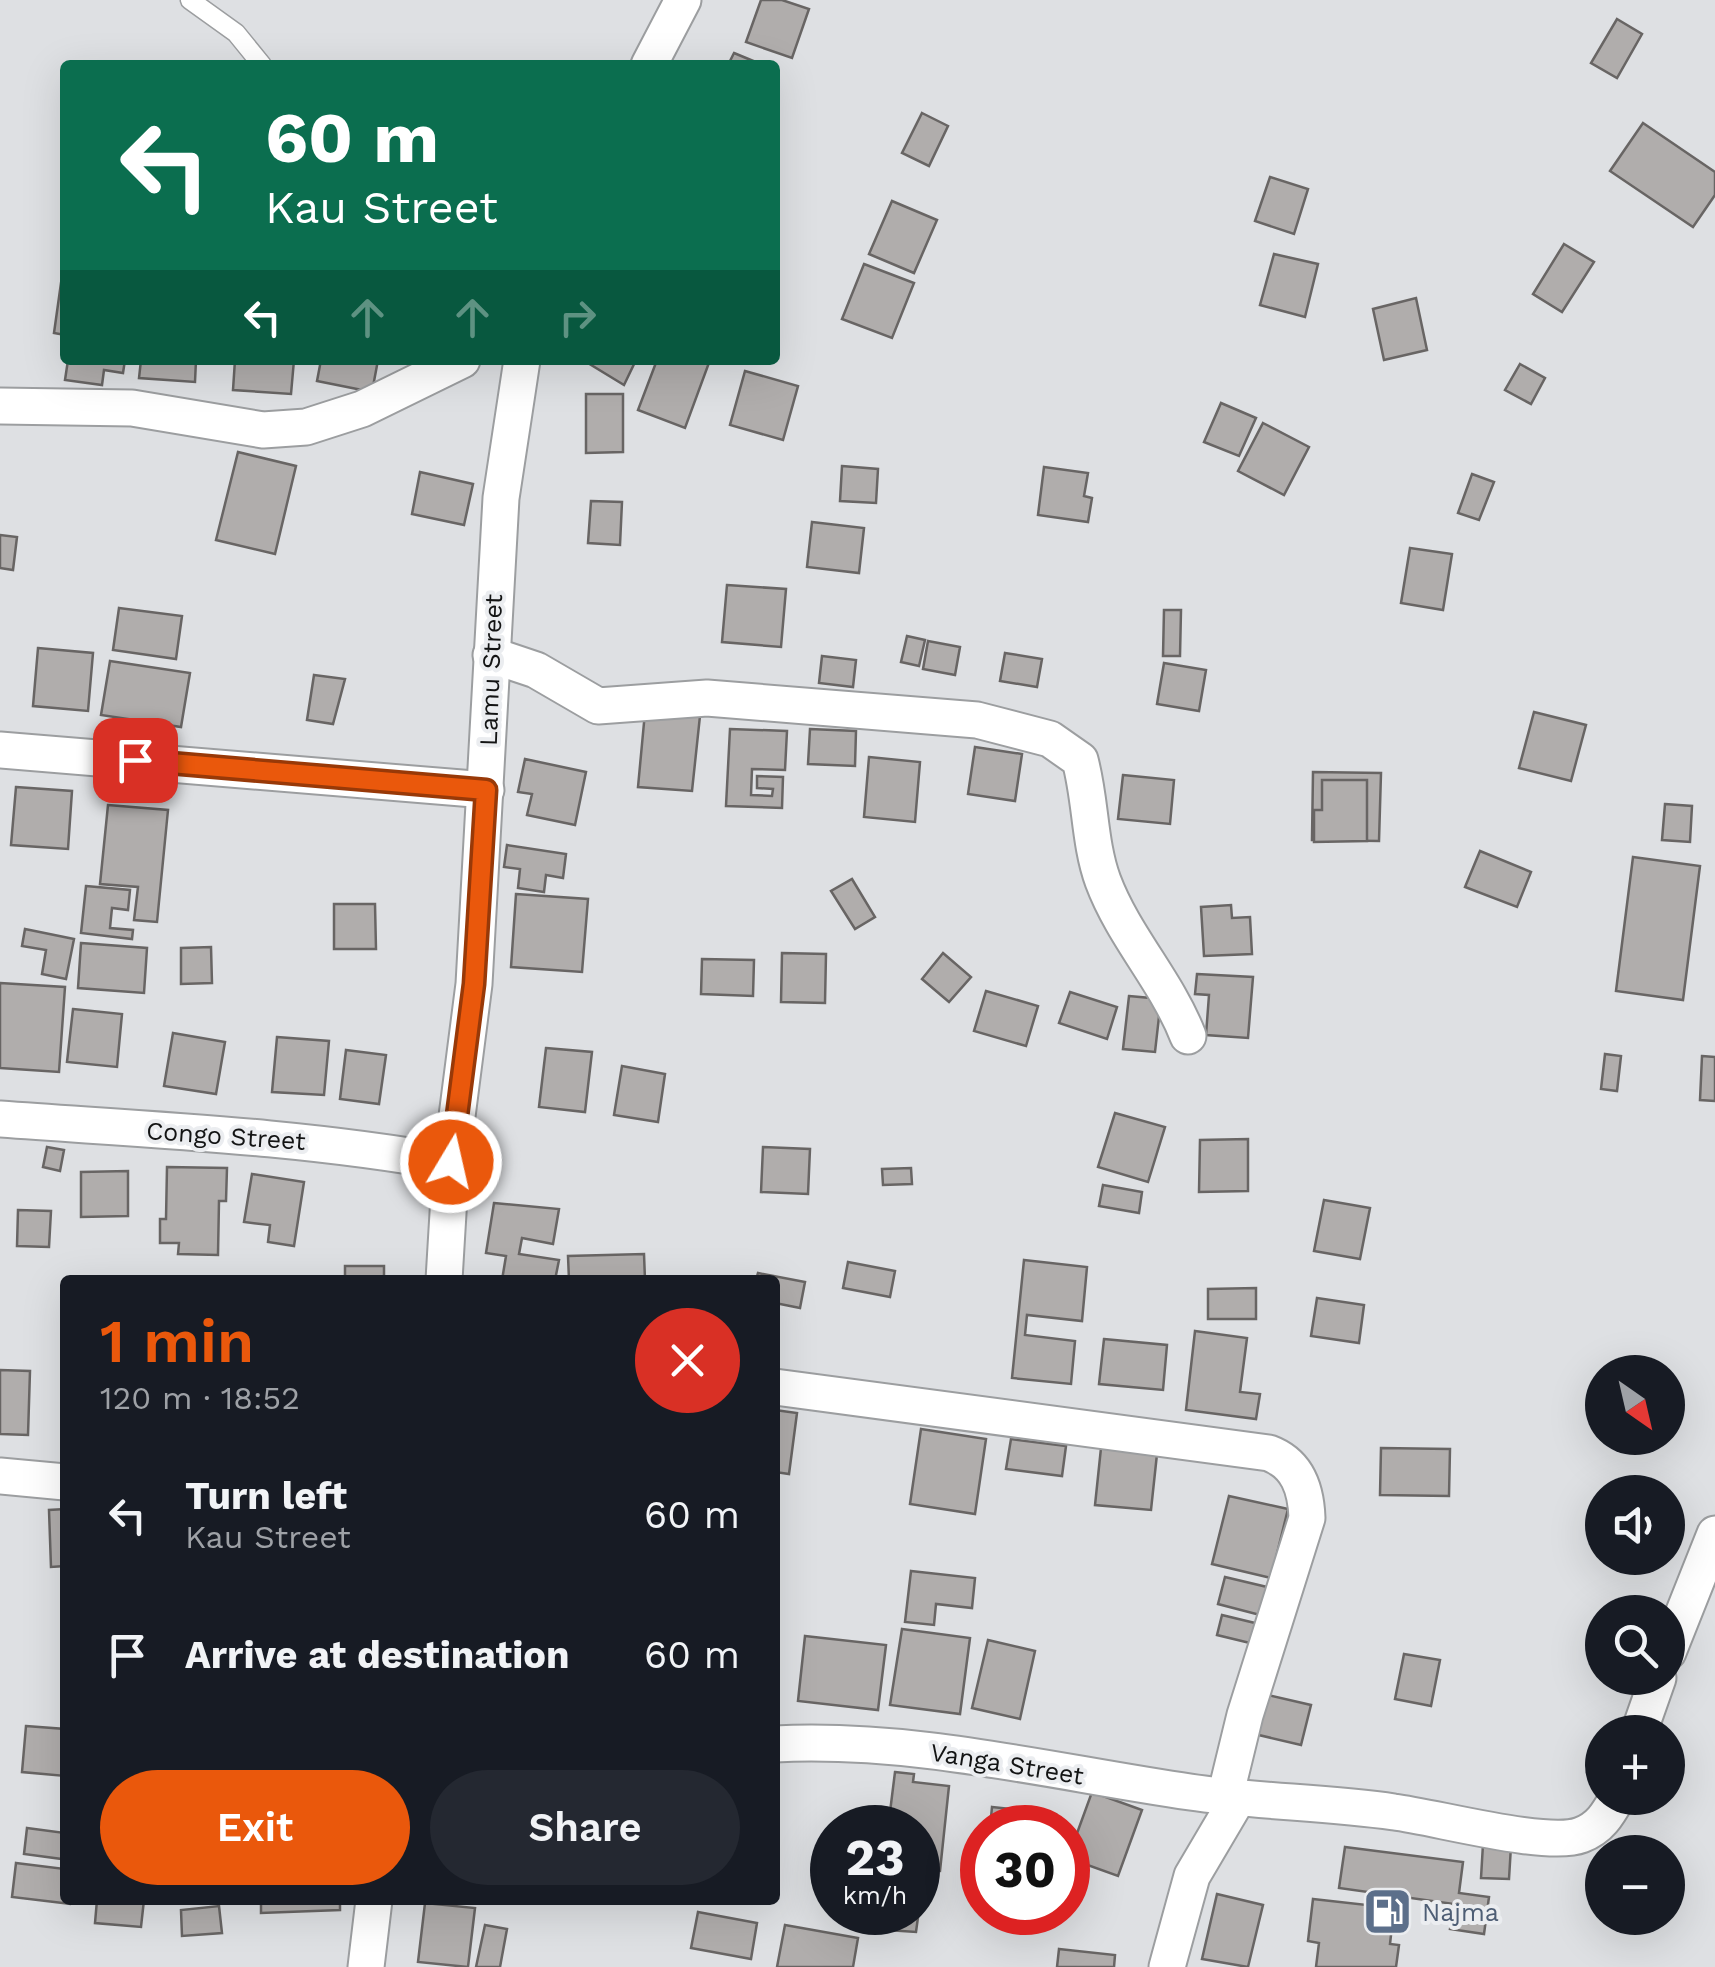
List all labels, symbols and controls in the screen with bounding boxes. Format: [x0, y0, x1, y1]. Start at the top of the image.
text: 60 m [265, 97, 439, 179]
icon: left [100, 100, 230, 230]
text: Kau Street [265, 181, 498, 234]
icon: left [235, 290, 290, 345]
icon: ahead [340, 290, 395, 345]
icon: ahead [445, 290, 500, 345]
icon: right [550, 290, 605, 345]
street label: Lamu Street [474, 593, 508, 747]
pin [93, 718, 178, 803]
icon: arrive [108, 733, 163, 788]
position arrow [399, 1110, 503, 1214]
street label: Congo Street [145, 1116, 307, 1156]
text: 1 min [100, 1306, 254, 1377]
button: close [635, 1308, 740, 1413]
north arrow [1585, 1355, 1685, 1455]
map controls [1585, 1355, 1685, 1935]
text: 120 m · 18:52 [100, 1379, 300, 1417]
text: Turn left [185, 1474, 347, 1518]
button: sound [1585, 1475, 1685, 1575]
icon: left [100, 1488, 155, 1543]
text: 60 m [644, 1493, 740, 1537]
text: Kau Street [185, 1518, 351, 1556]
button: search [1585, 1595, 1685, 1695]
icon: arrive [100, 1628, 155, 1683]
text: Arrive at destination [185, 1633, 570, 1677]
text: 60 m [644, 1633, 740, 1677]
button: + [1585, 1715, 1685, 1815]
street label: Vanga Street [928, 1738, 1086, 1791]
button: Exit [100, 1770, 410, 1885]
button: Share [430, 1770, 740, 1885]
speed limit sign: 30 [960, 1805, 1090, 1935]
text: 23 [845, 1828, 905, 1887]
button: − [1585, 1835, 1685, 1935]
text: km/h [843, 1881, 907, 1910]
fuel station icon: Najma [1361, 1886, 1413, 1938]
place label: Najma [1422, 1898, 1499, 1927]

